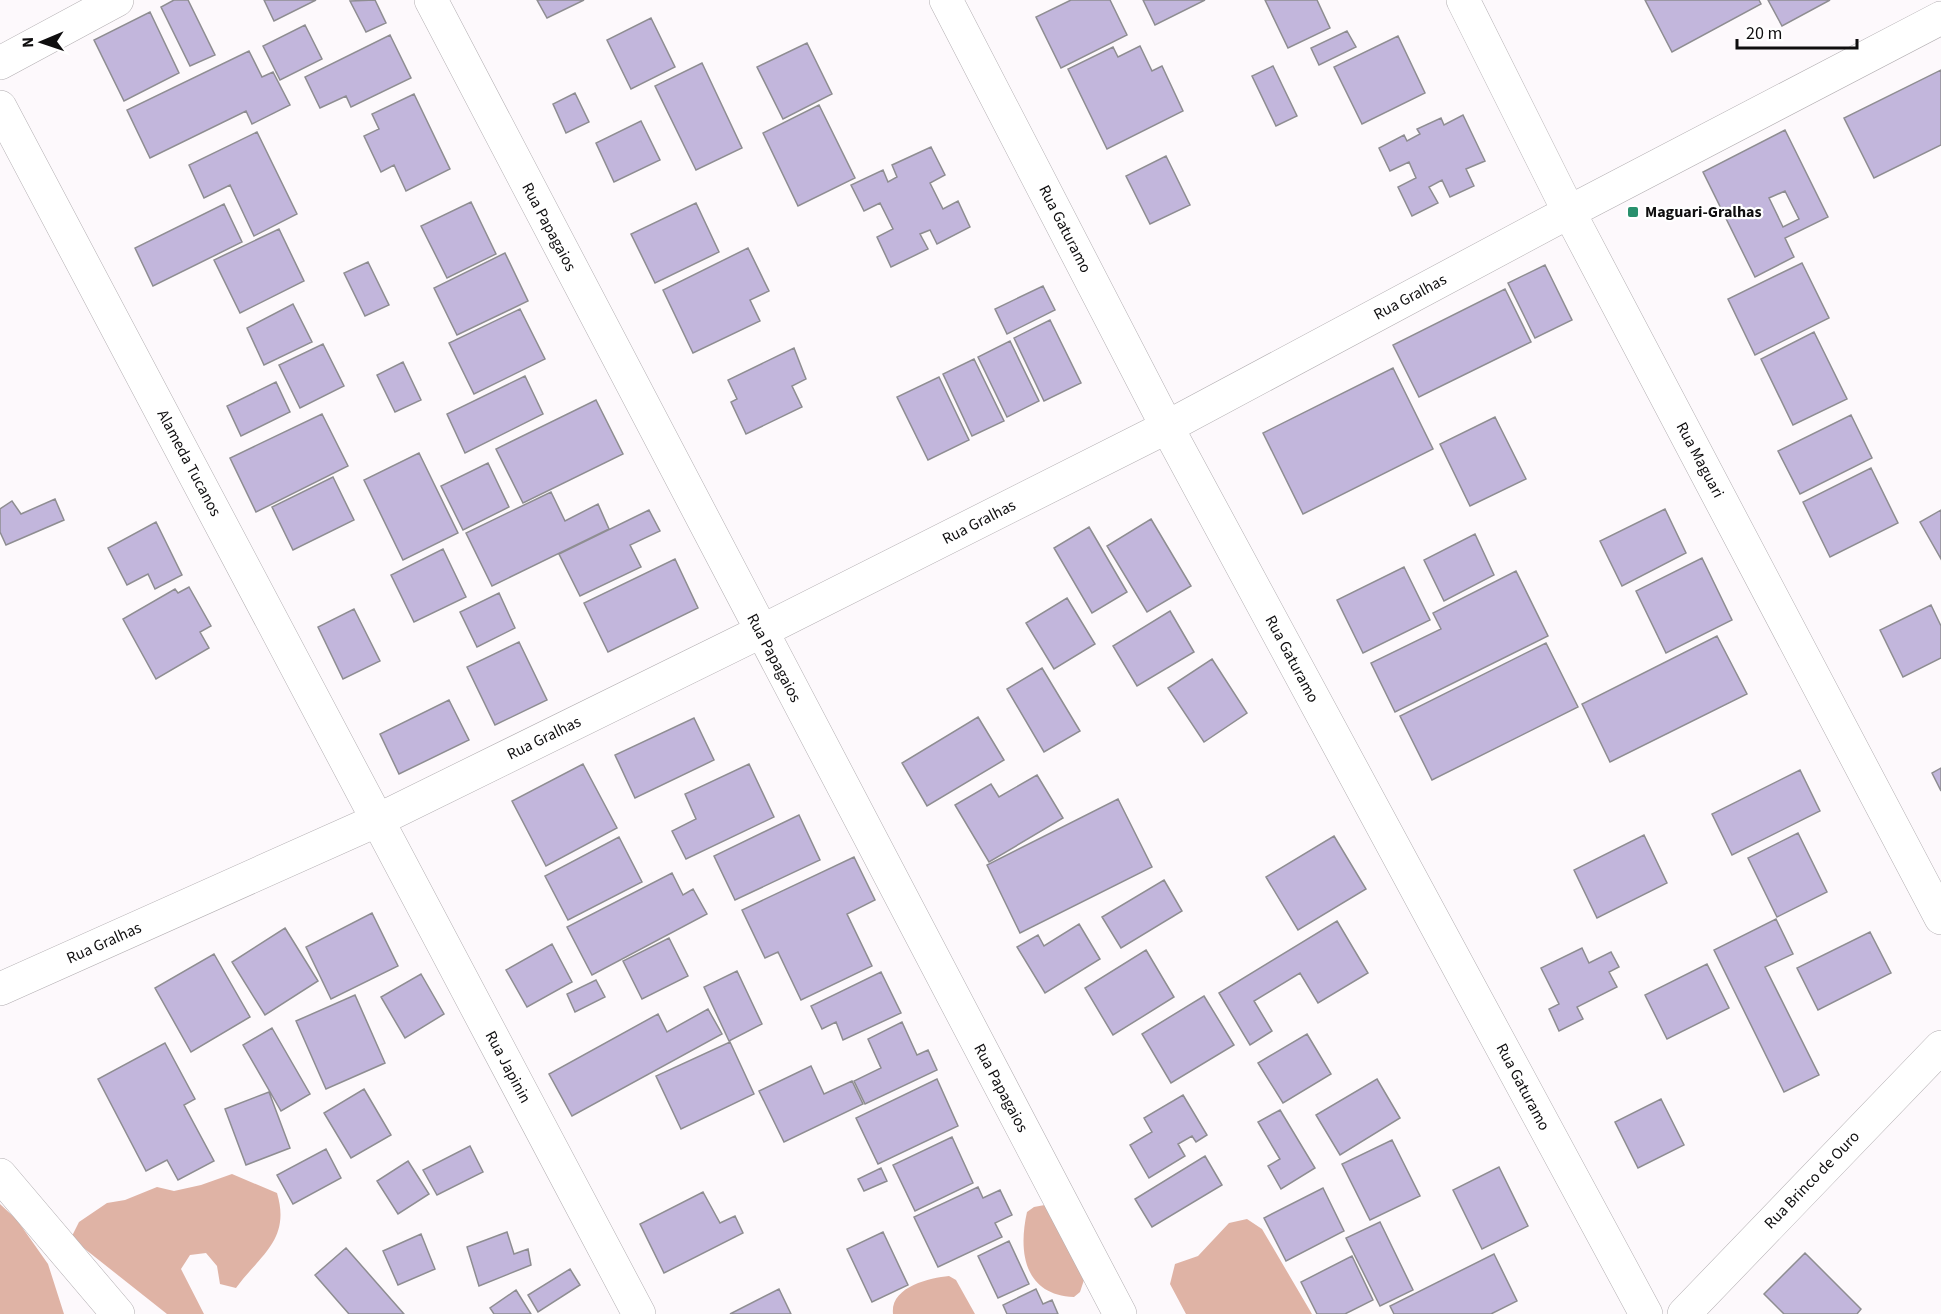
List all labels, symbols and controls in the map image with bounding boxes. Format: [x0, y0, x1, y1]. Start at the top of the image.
north arrow [12, 12, 72, 72]
scale bar [1737, 12, 1857, 50]
text: 20 m [1746, 21, 1782, 46]
text: N [17, 37, 39, 48]
street label: Rua Papagaios [516, 179, 582, 275]
street label: Rua Gaturamo [1033, 181, 1097, 277]
place label: Maguari-Gralhas [1645, 201, 1762, 223]
marker: Maguari-Gralhas [1626, 205, 1640, 219]
street label: Rua Gralhas [1370, 268, 1451, 325]
street label: Alameda Tucanos [152, 406, 227, 521]
street label: Rua Maguari [1671, 418, 1729, 502]
street label: Rua Gralhas [938, 494, 1020, 550]
street label: Rua Papagaios [741, 610, 807, 706]
street label: Rua Gaturamo [1260, 611, 1324, 707]
street label: Rua Gralhas [503, 711, 585, 765]
street label: Rua Gralhas [63, 917, 145, 969]
street label: Rua Japinin [480, 1027, 536, 1107]
street label: Rua Gaturamo [1491, 1039, 1555, 1135]
street label: Rua Papagaios [968, 1040, 1034, 1136]
street label: Rua Brinco de Ouro [1759, 1126, 1865, 1234]

